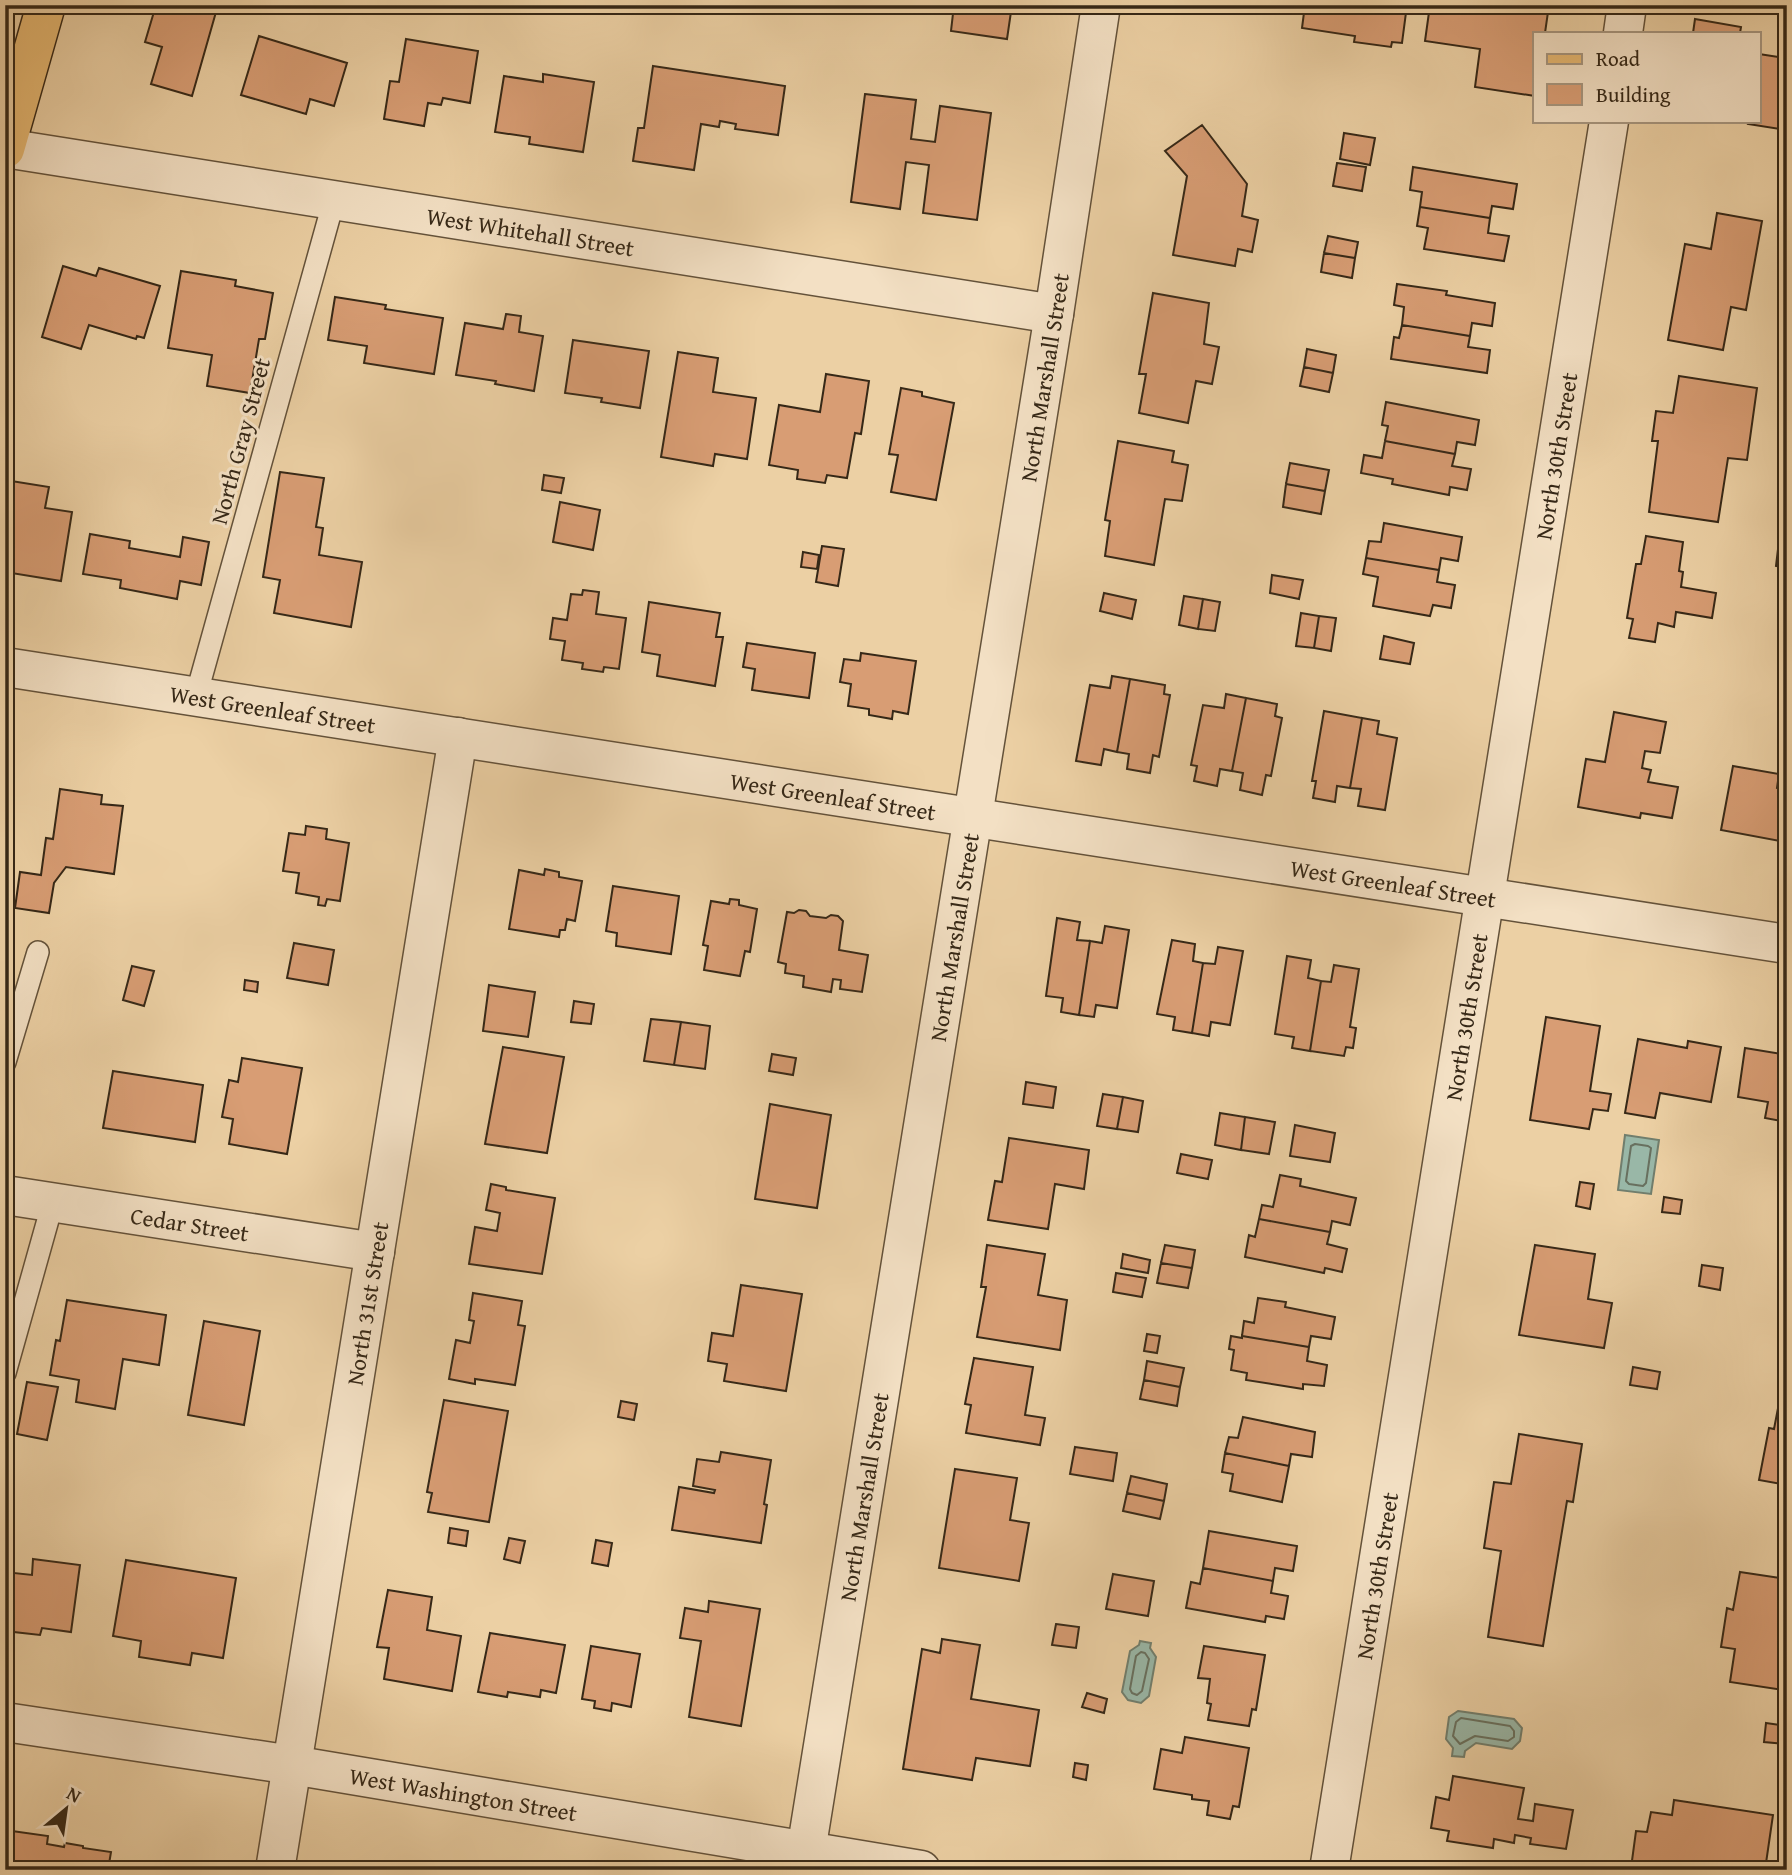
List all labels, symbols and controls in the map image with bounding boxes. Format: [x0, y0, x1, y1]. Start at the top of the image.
legend [1533, 32, 1760, 122]
text: Road [1596, 43, 1641, 74]
text: Building [1596, 79, 1671, 110]
street label: West Whitehall Street [424, 198, 637, 264]
street label: North Marshall Street [1011, 271, 1077, 484]
street label: North Gray Street [202, 354, 278, 528]
street label: North 30th Street [1526, 370, 1585, 542]
street label: West Greenleaf Street [168, 676, 378, 741]
street label: West Greenleaf Street [728, 763, 938, 828]
street label: North Marshall Street [920, 830, 987, 1044]
street label: West Greenleaf Street [1288, 851, 1499, 915]
street label: North 30th Street [1436, 931, 1495, 1103]
street label: Cedar Street [128, 1198, 251, 1249]
street label: North 31st Street [337, 1219, 396, 1387]
street label: North Marshall Street [830, 1390, 896, 1604]
street label: North 30th Street [1346, 1490, 1406, 1662]
street label: West Washington Street [347, 1758, 580, 1829]
north arrow [32, 1773, 102, 1843]
text: N [62, 1779, 87, 1810]

